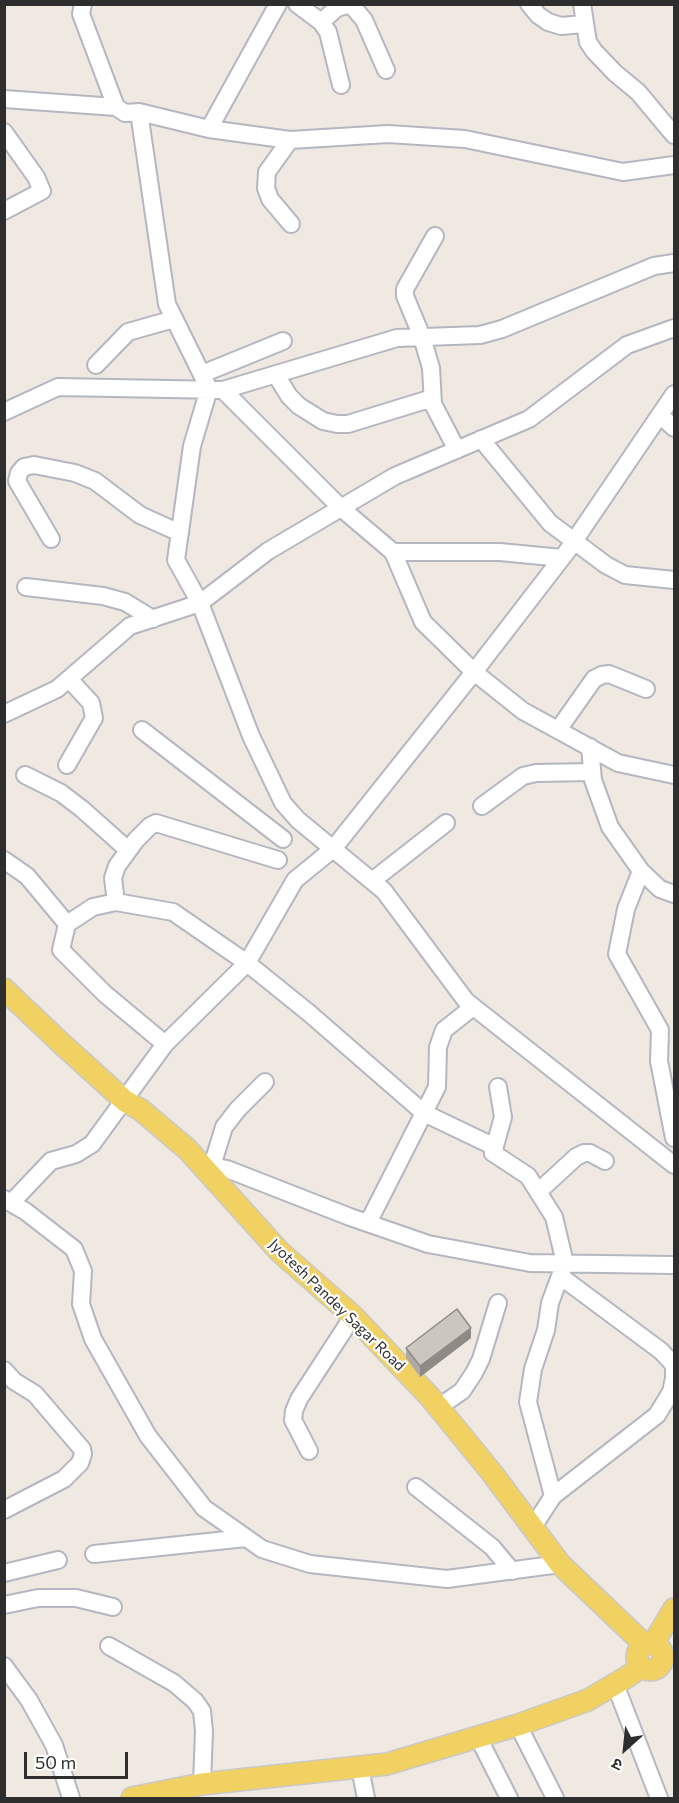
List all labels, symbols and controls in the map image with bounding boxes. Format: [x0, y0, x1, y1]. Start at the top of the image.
street label: Jyotesh Pandey Sagar Road [265, 1235, 409, 1375]
north arrow [595, 1719, 655, 1779]
scale bar [27, 1740, 130, 1778]
text: 50 m [35, 1751, 76, 1773]
text: उ [608, 1755, 625, 1776]

